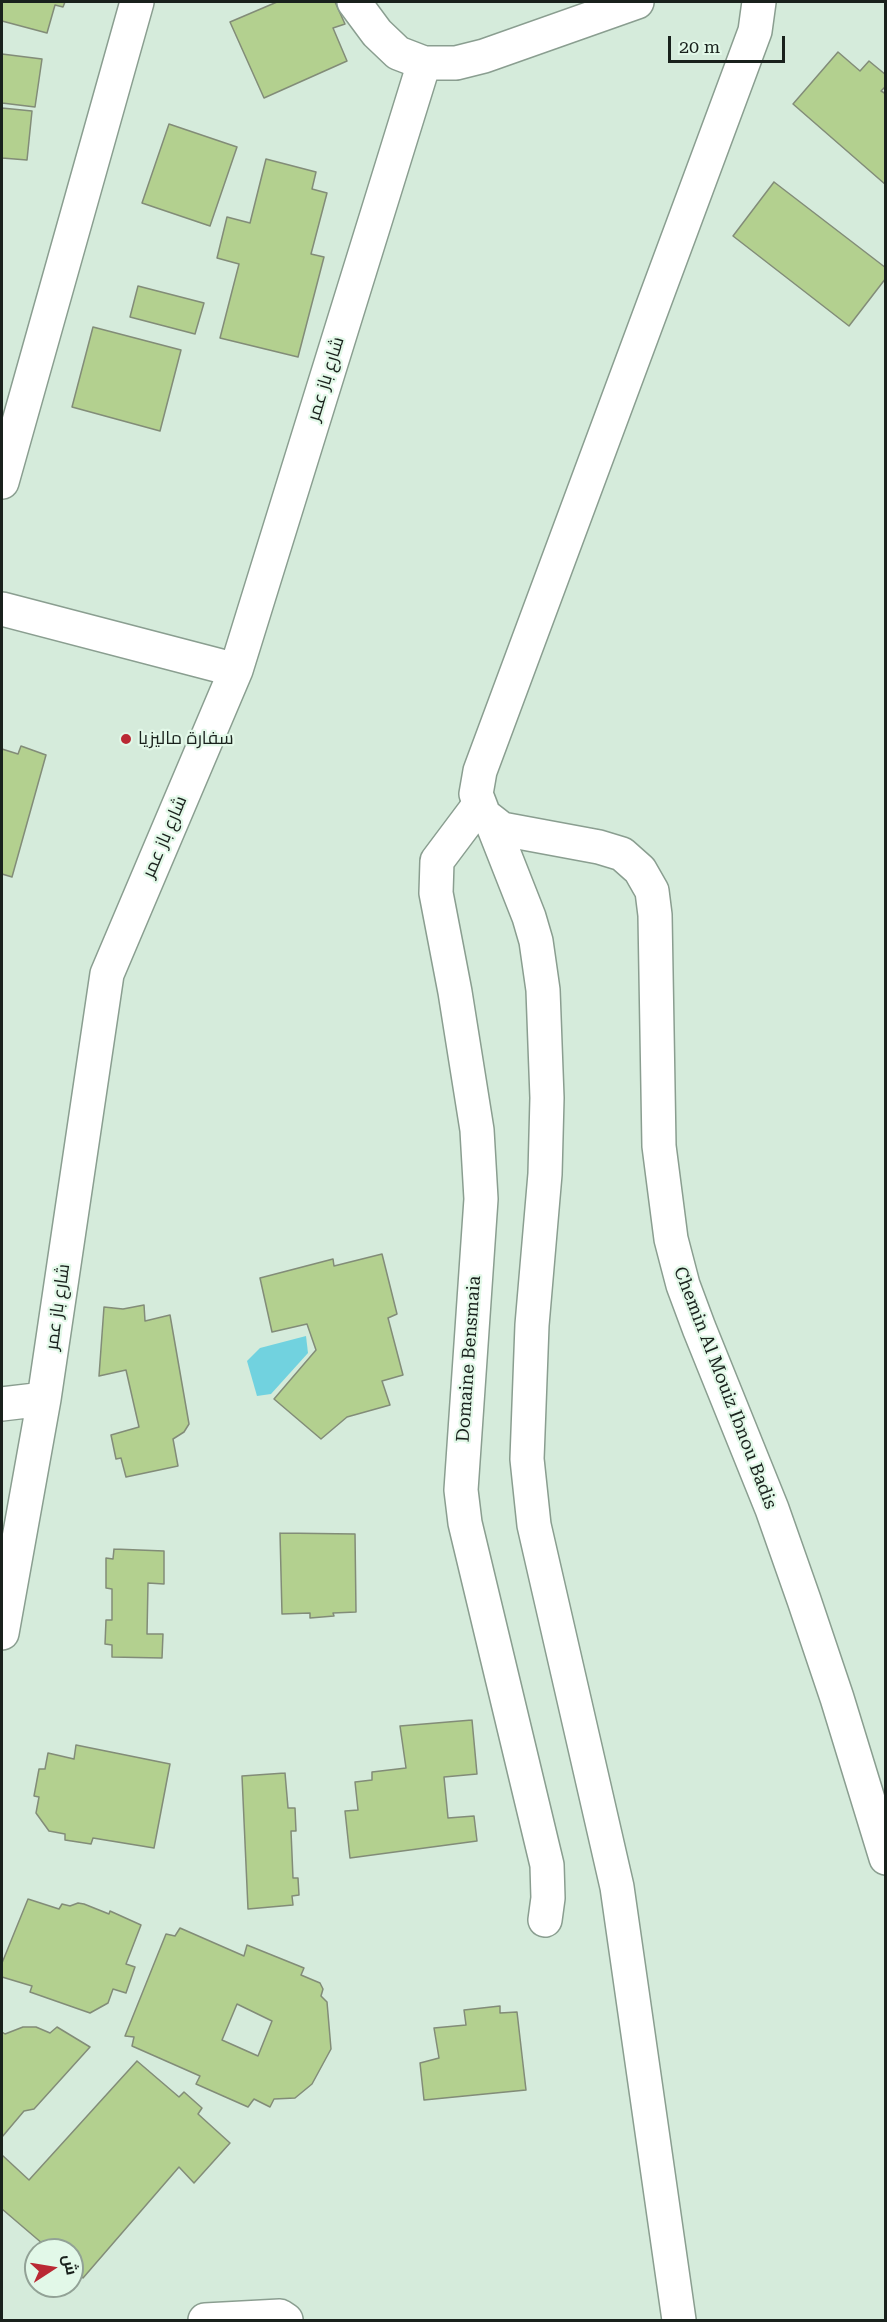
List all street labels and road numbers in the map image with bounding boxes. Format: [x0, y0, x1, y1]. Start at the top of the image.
street label: شارع باز عمر [303, 334, 349, 424]
street label: شارع باز عمر [138, 793, 192, 881]
street label: شارع باز عمر [41, 1262, 75, 1352]
street label: Chemin Al Mouiz Ibnou Badis [669, 1264, 781, 1512]
street label: Domaine Bensmaia [452, 1275, 486, 1443]

